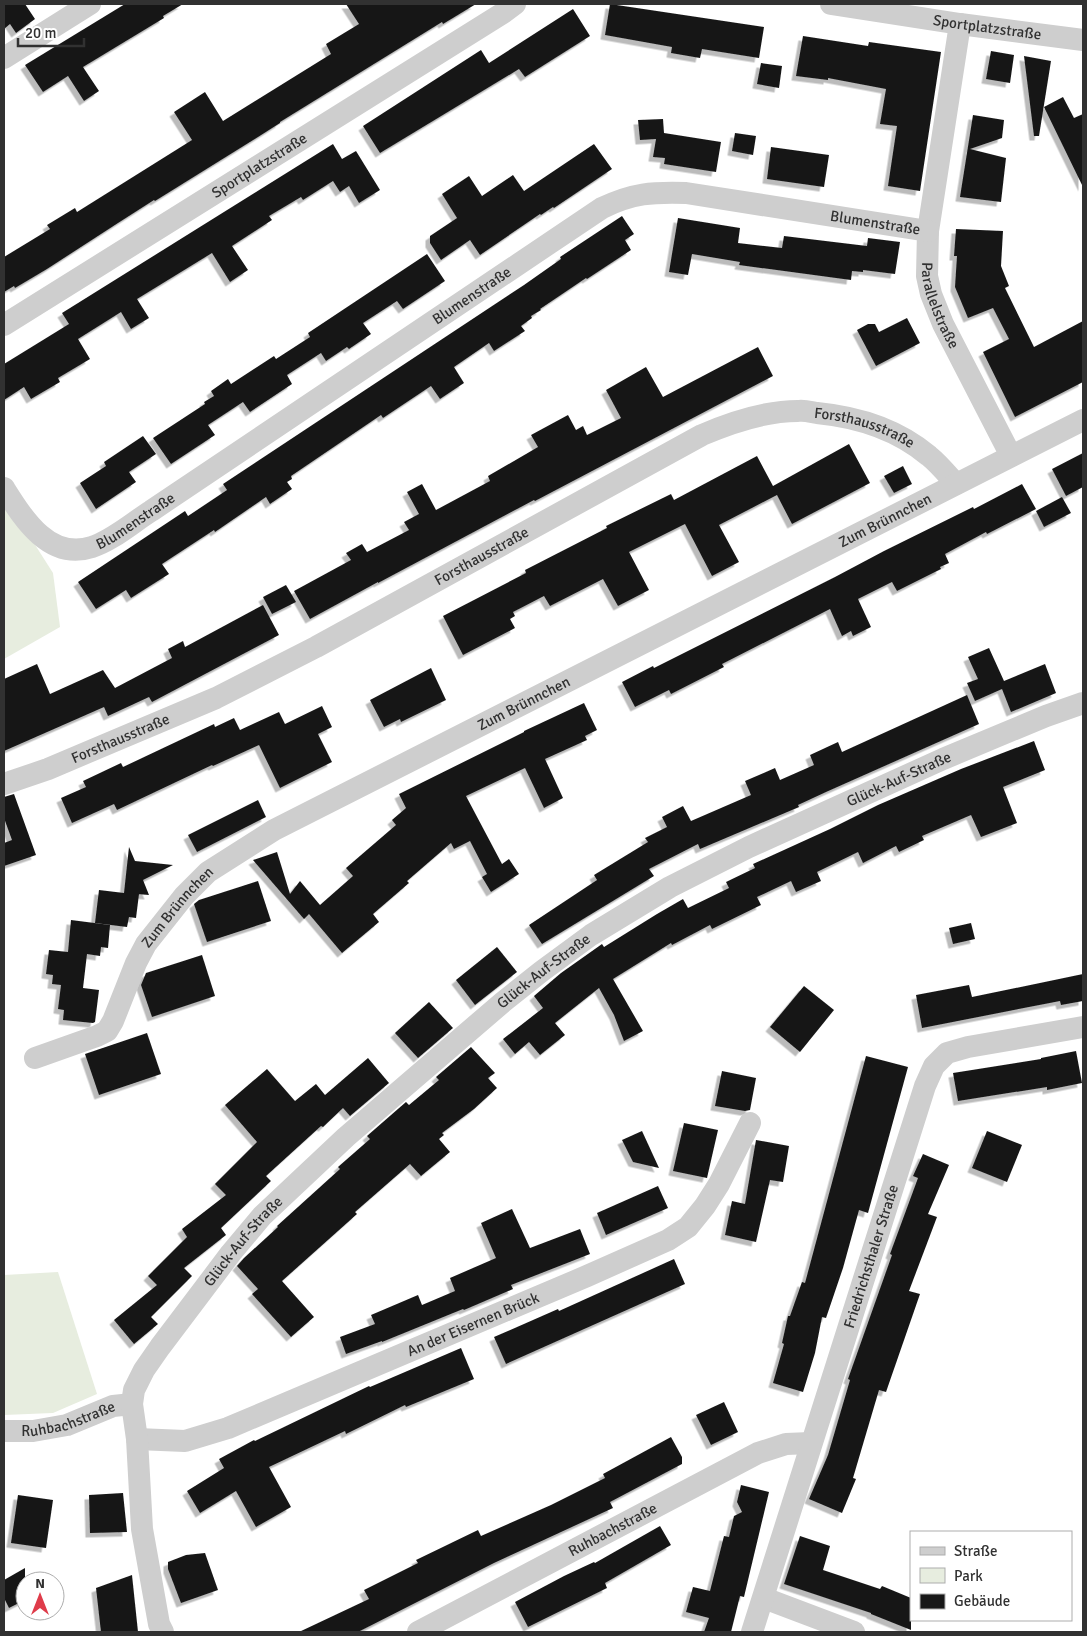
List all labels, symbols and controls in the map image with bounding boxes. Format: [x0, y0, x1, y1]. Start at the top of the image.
street label: Sportplatzstraße [932, 11, 1042, 43]
scale bar [18, 15, 84, 47]
text: 20 m [25, 24, 56, 42]
street label: Sportplatzstraße [208, 129, 310, 202]
street label: Blumenstraße [829, 207, 922, 239]
street label: Parallelstraße [918, 262, 963, 351]
street label: Blumenstraße [429, 263, 514, 328]
street label: Forsthausstraße [813, 404, 918, 452]
street label: Blumenstraße [93, 489, 178, 553]
street label: Zum Brünnchen [836, 489, 934, 551]
street label: Forsthausstraße [431, 523, 532, 589]
street label: Zum Brünnchen [475, 672, 573, 734]
street label: Forsthausstraße [69, 710, 172, 767]
street label: Glück-Auf-Straße [844, 748, 954, 811]
street label: Zum Brünnchen [138, 863, 217, 951]
street label: Glück-Auf-Straße [493, 930, 594, 1012]
street label: Friedrichsthaler Straße [840, 1182, 902, 1330]
street label: Glück-Auf-Straße [200, 1192, 286, 1290]
street label: An der Eisernen Brück [404, 1288, 542, 1360]
street label: Ruhbachstraße [21, 1397, 118, 1440]
street label: Ruhbachstraße [565, 1499, 660, 1560]
legend [910, 1531, 1072, 1621]
text: Straße [954, 1542, 998, 1560]
text: Park [954, 1567, 983, 1585]
north arrow [15, 1571, 65, 1621]
text: N [35, 1575, 45, 1592]
text: Gebäude [954, 1592, 1010, 1610]

